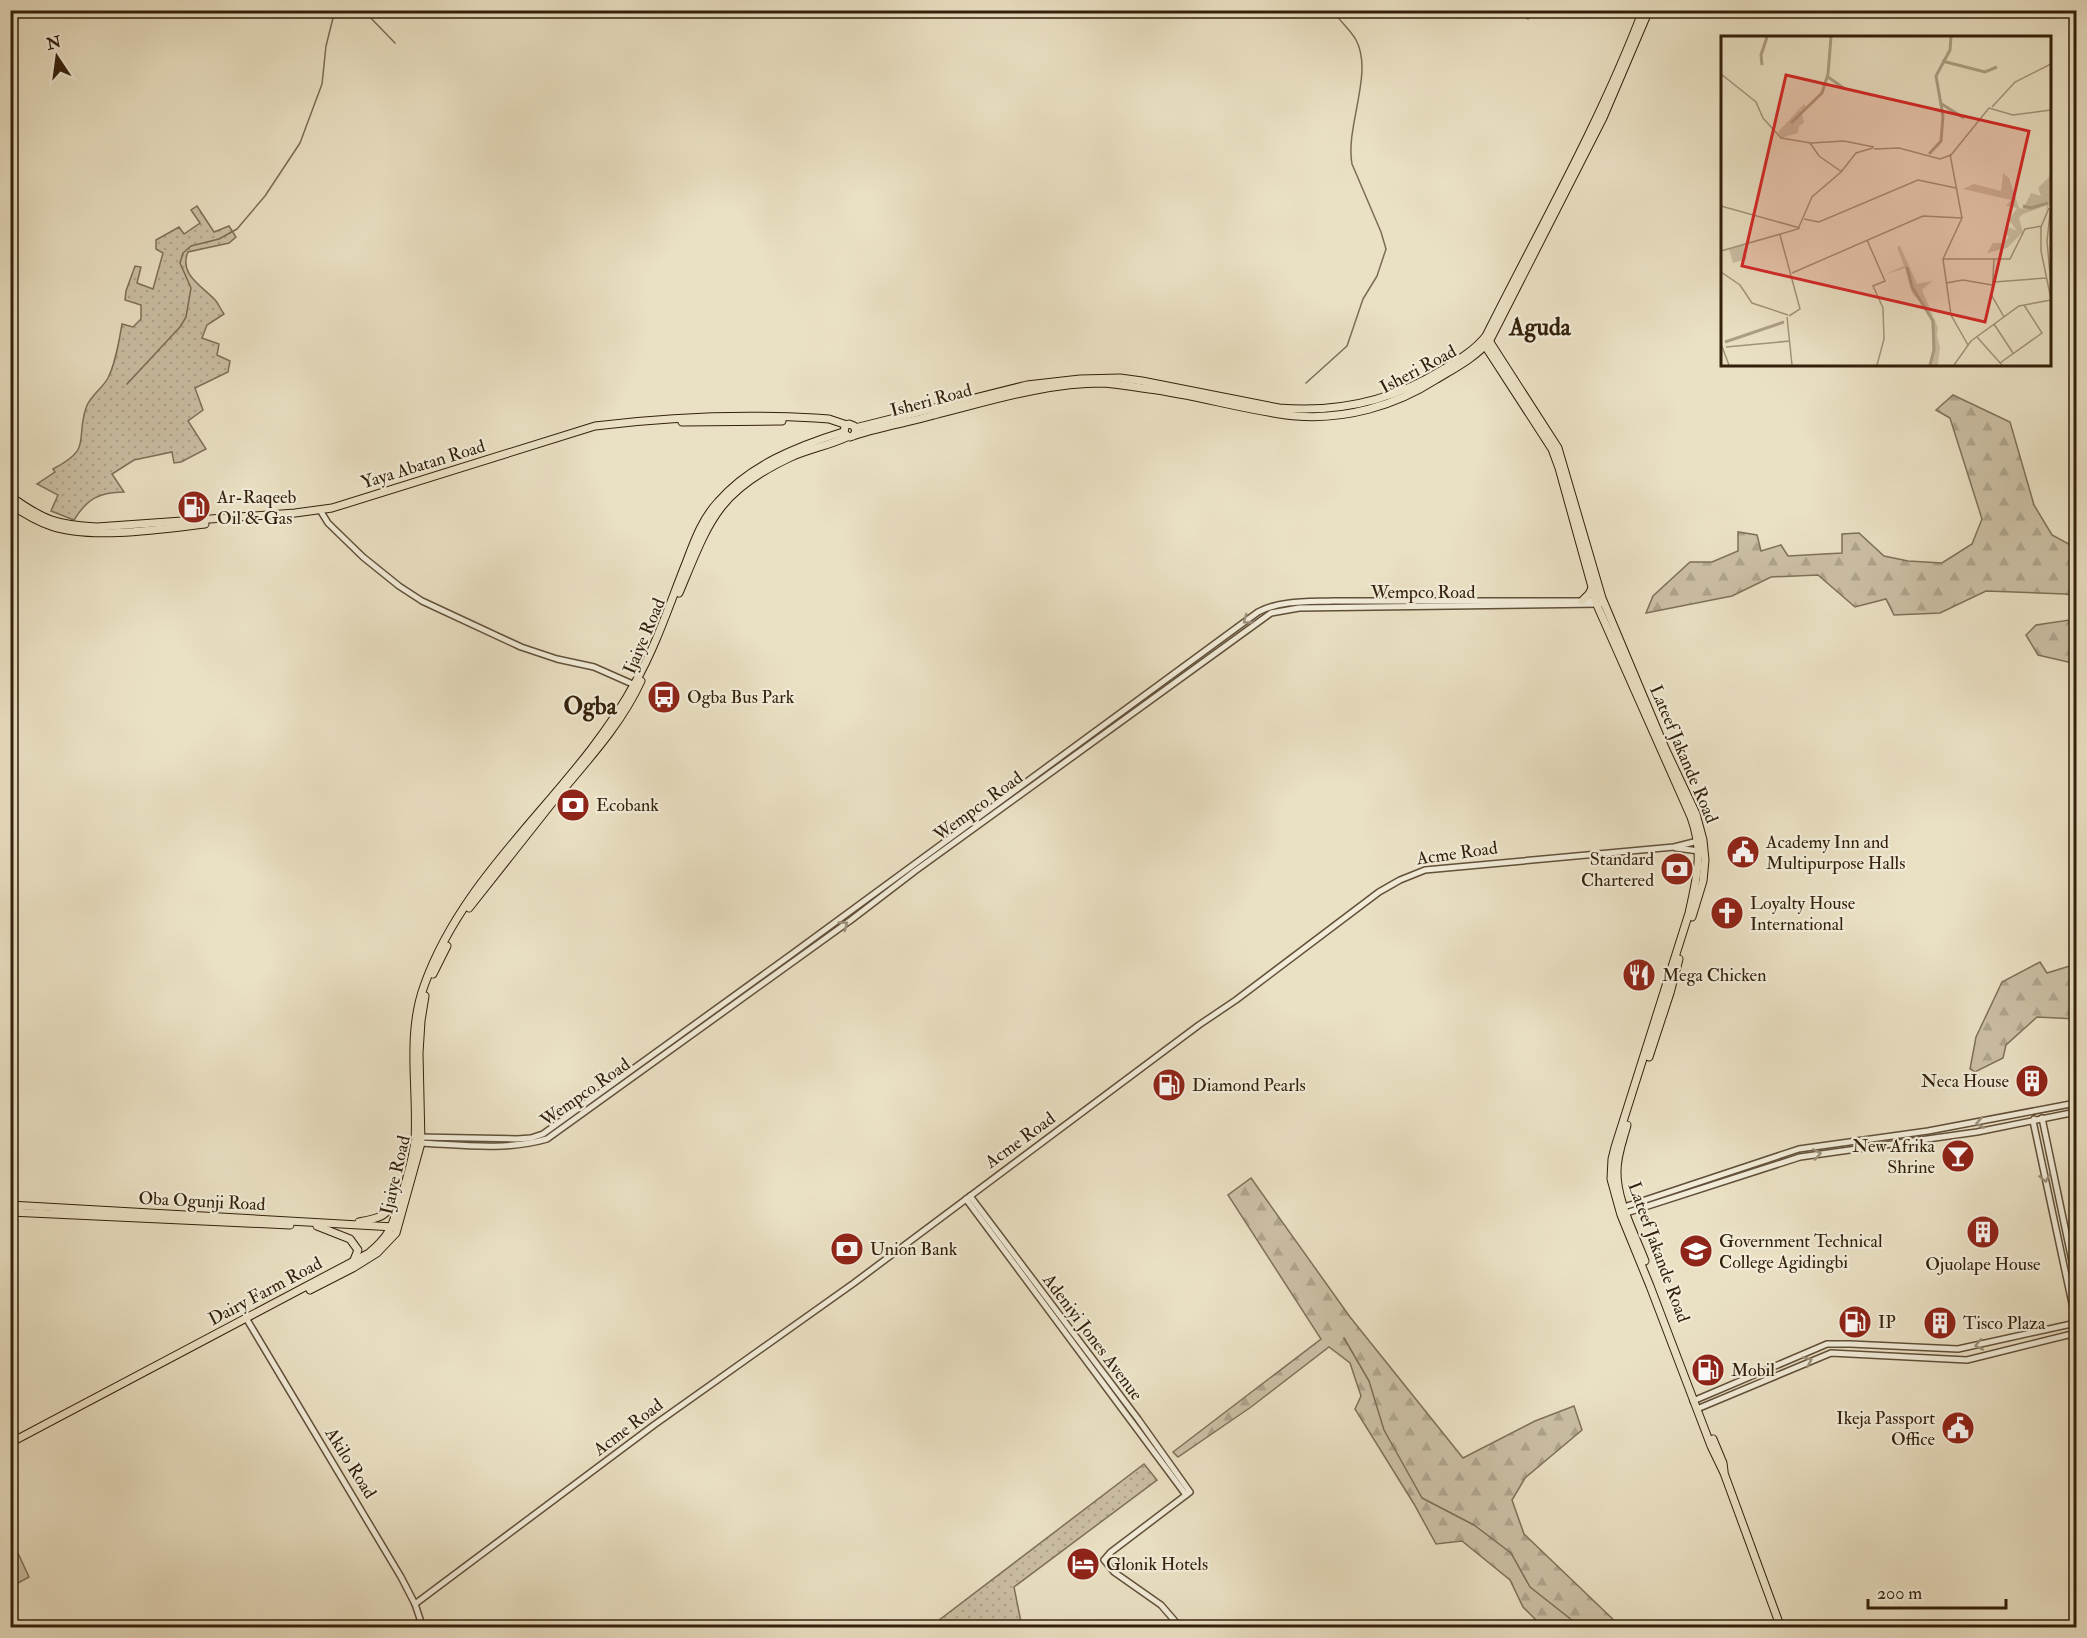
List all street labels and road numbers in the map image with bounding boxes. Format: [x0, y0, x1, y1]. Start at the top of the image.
street label: Isheri Road [1376, 340, 1461, 399]
street label: Isheri Road [888, 379, 974, 422]
street label: Yaya Abatan Road [358, 435, 488, 494]
street label: Wempco Road [1370, 581, 1475, 604]
street label: Ijaiye Road [618, 595, 671, 678]
street label: Lateef Jakande Road [1644, 682, 1723, 827]
street label: Wempco Road [928, 766, 1027, 847]
street label: Acme Road [1414, 836, 1499, 871]
street label: Wempco Road [535, 1053, 635, 1132]
street label: Acme Road [980, 1107, 1060, 1174]
street label: Ijaiye Road [375, 1133, 416, 1217]
street label: Lateef Jakande Road [1622, 1179, 1695, 1326]
street label: Oba Ogunji Road [138, 1187, 266, 1216]
street label: Dairy Farm Road [204, 1252, 326, 1331]
street label: Adeniyi Jones Avenue [1037, 1269, 1148, 1406]
street label: Acme Road [588, 1394, 668, 1462]
street label: Akilo Road [319, 1423, 381, 1503]

